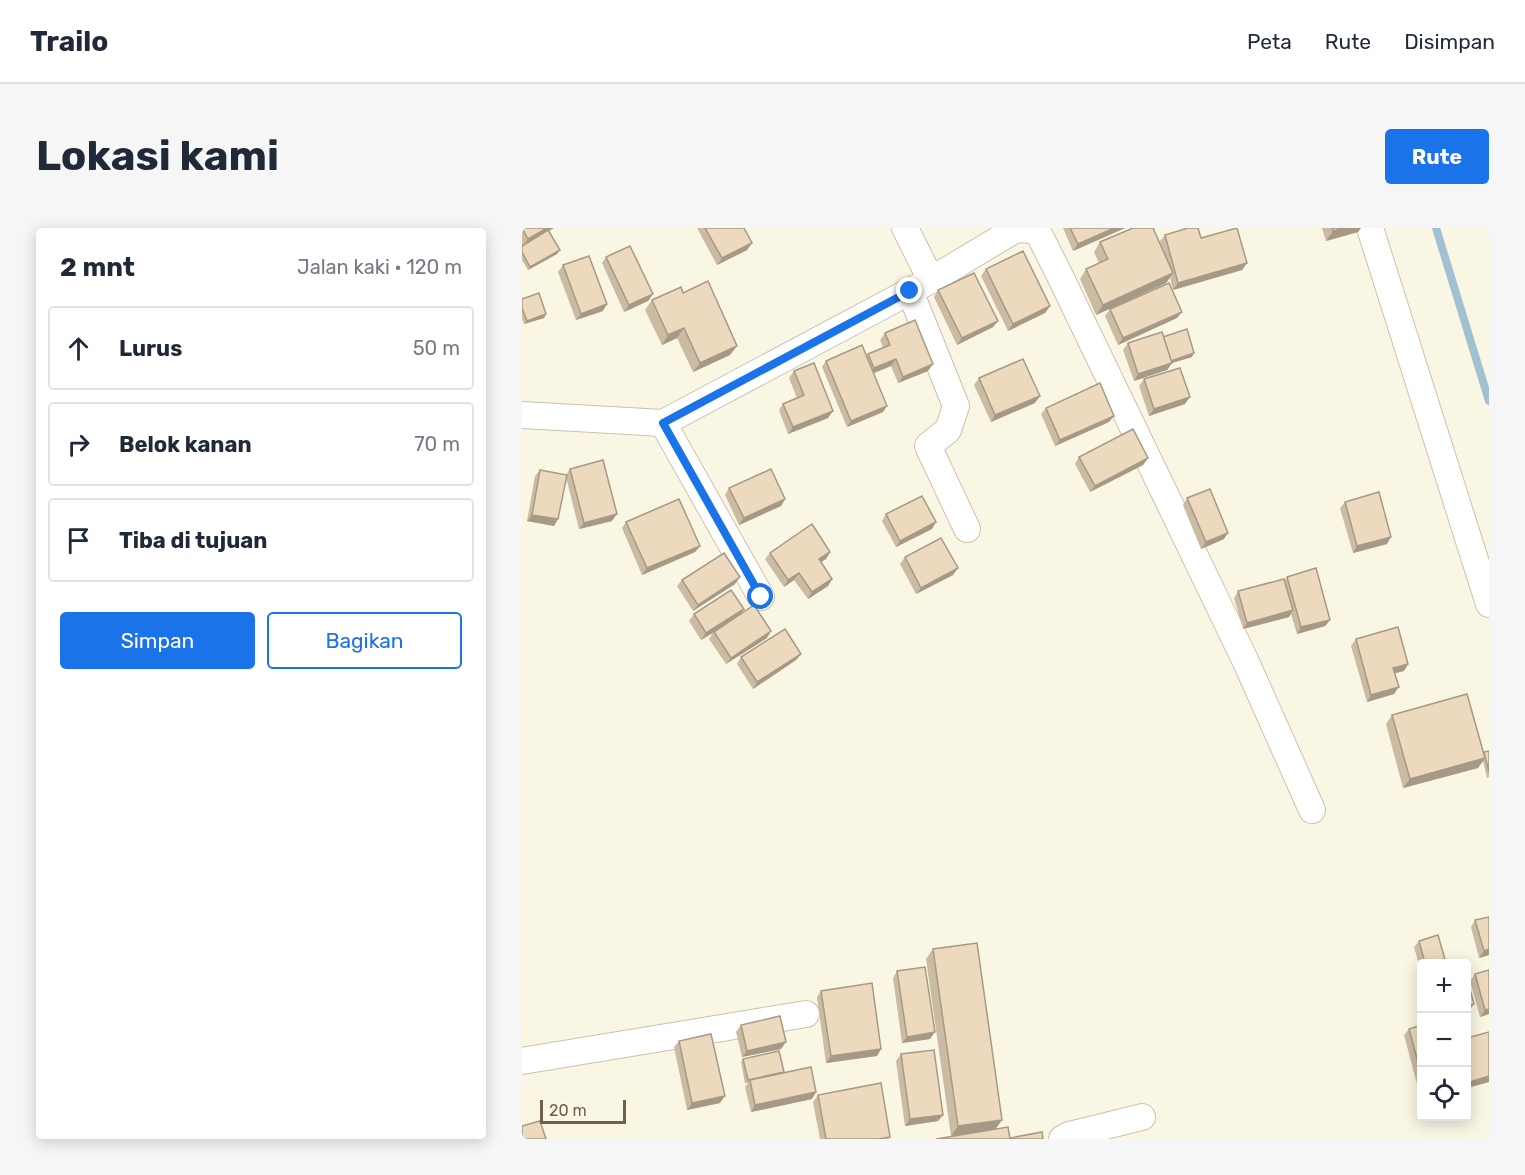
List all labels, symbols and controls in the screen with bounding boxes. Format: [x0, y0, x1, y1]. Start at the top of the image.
text: Trailo [30, 25, 108, 58]
text: Peta [1247, 29, 1292, 54]
text: Rute [1325, 29, 1371, 54]
text: Disimpan [1404, 29, 1495, 54]
button: Rute [1385, 129, 1489, 184]
text: Lokasi kami [36, 131, 279, 181]
text: 2 mnt [60, 252, 135, 283]
text: Jalan kaki · 120 m [297, 255, 462, 279]
route end [896, 277, 922, 303]
icon: ahead [62, 332, 95, 365]
text: Lurus [119, 335, 182, 362]
text: 50 m [413, 336, 460, 360]
icon: right [62, 428, 95, 461]
text: Belok kanan [119, 431, 252, 458]
text: 70 m [414, 432, 460, 456]
icon: arrive [62, 524, 95, 557]
text: Tiba di tujuan [119, 527, 267, 554]
route start [747, 583, 773, 609]
button: Simpan [60, 612, 255, 669]
button: Bagikan [267, 612, 462, 669]
map controls [1417, 959, 1471, 1121]
button: + [1417, 959, 1471, 1013]
button: − [1417, 1013, 1471, 1067]
button: locate [1417, 1067, 1471, 1121]
scale bar [540, 1097, 626, 1124]
text: 20 m [549, 1101, 587, 1120]

